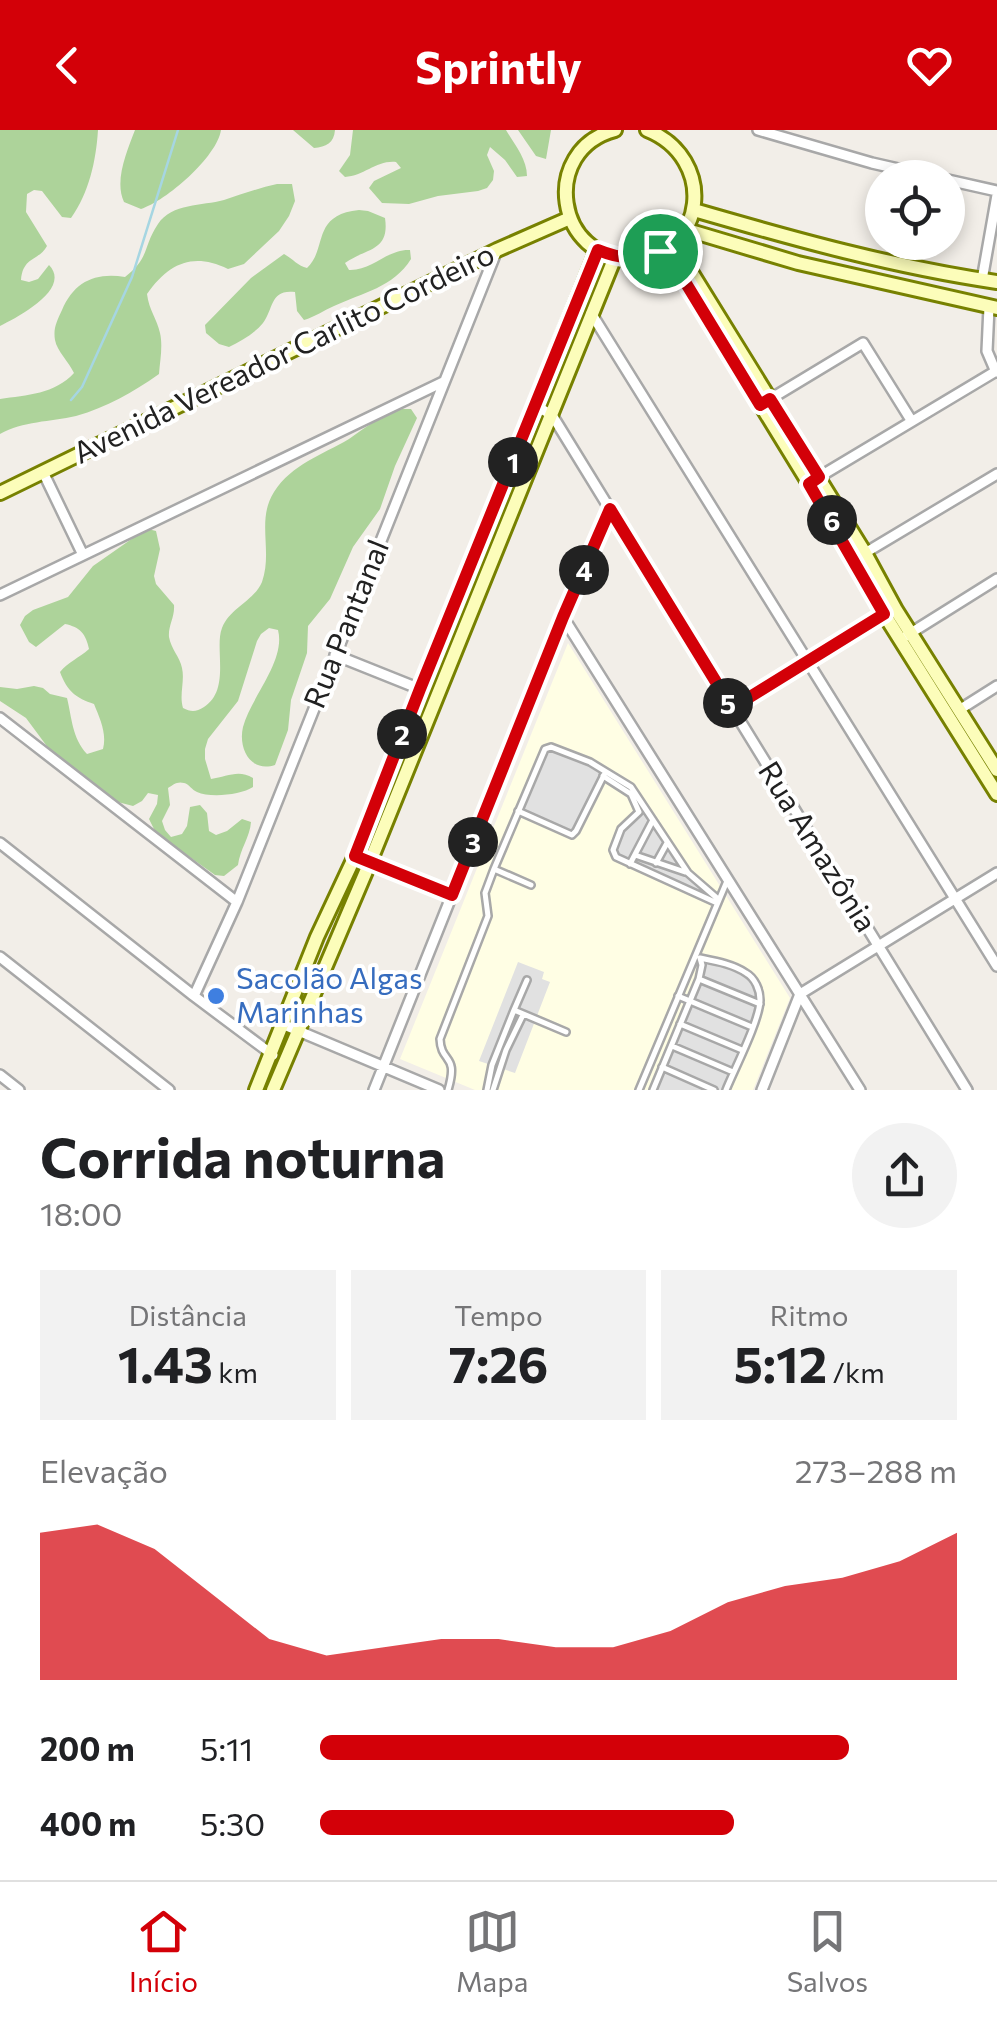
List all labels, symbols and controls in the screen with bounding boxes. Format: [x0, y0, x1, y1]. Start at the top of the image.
icon: back [40, 38, 95, 93]
text: Sprintly [415, 38, 582, 93]
icon: heart [902, 38, 957, 93]
map controls [865, 160, 965, 260]
button: locate [865, 160, 965, 260]
pin [618, 209, 703, 294]
icon: arrive [633, 224, 688, 279]
street label: Avenida Vereador Carlito Cordeiro [66, 233, 499, 470]
pin: 1 [488, 437, 538, 487]
text: 1 [507, 445, 519, 479]
pin: 6 [807, 495, 857, 545]
text: 6 [823, 503, 841, 537]
street label: Rua Pantanal [294, 533, 395, 713]
pin: 4 [559, 545, 609, 595]
text: 4 [575, 553, 593, 587]
pin: 5 [703, 678, 753, 728]
text: 5 [720, 686, 736, 720]
pin: 2 [377, 709, 427, 759]
text: 2 [394, 717, 410, 751]
street label: Rua Amazônia [752, 754, 886, 938]
pin: 3 [448, 817, 498, 867]
text: 3 [465, 825, 481, 859]
place label: Sacolão Algas Marinhas [236, 958, 423, 1029]
marker: Sacolão Algas Marinhas [205, 985, 227, 1007]
text: Corrida noturna [40, 1122, 445, 1189]
button: share [852, 1123, 957, 1228]
text: 18:00 [40, 1193, 122, 1233]
text: Distância [129, 1298, 247, 1332]
text: Tempo [454, 1298, 543, 1332]
text: Ritmo [770, 1298, 848, 1332]
text: 1.43 [118, 1332, 213, 1393]
text: 7:26 [449, 1332, 548, 1393]
text: 5:12 [734, 1332, 827, 1393]
text: km [213, 1355, 258, 1389]
text: /km [827, 1355, 885, 1389]
text: Elevação [40, 1450, 168, 1490]
text: 273–288 m [795, 1450, 957, 1490]
text: 200 m [40, 1728, 135, 1768]
text: 5:11 [200, 1728, 253, 1768]
text: 400 m [40, 1803, 136, 1843]
text: 5:30 [200, 1803, 265, 1843]
tab: Início [129, 1904, 198, 1998]
tab: Mapa [456, 1904, 528, 1998]
tab: Salvos [787, 1904, 868, 1998]

